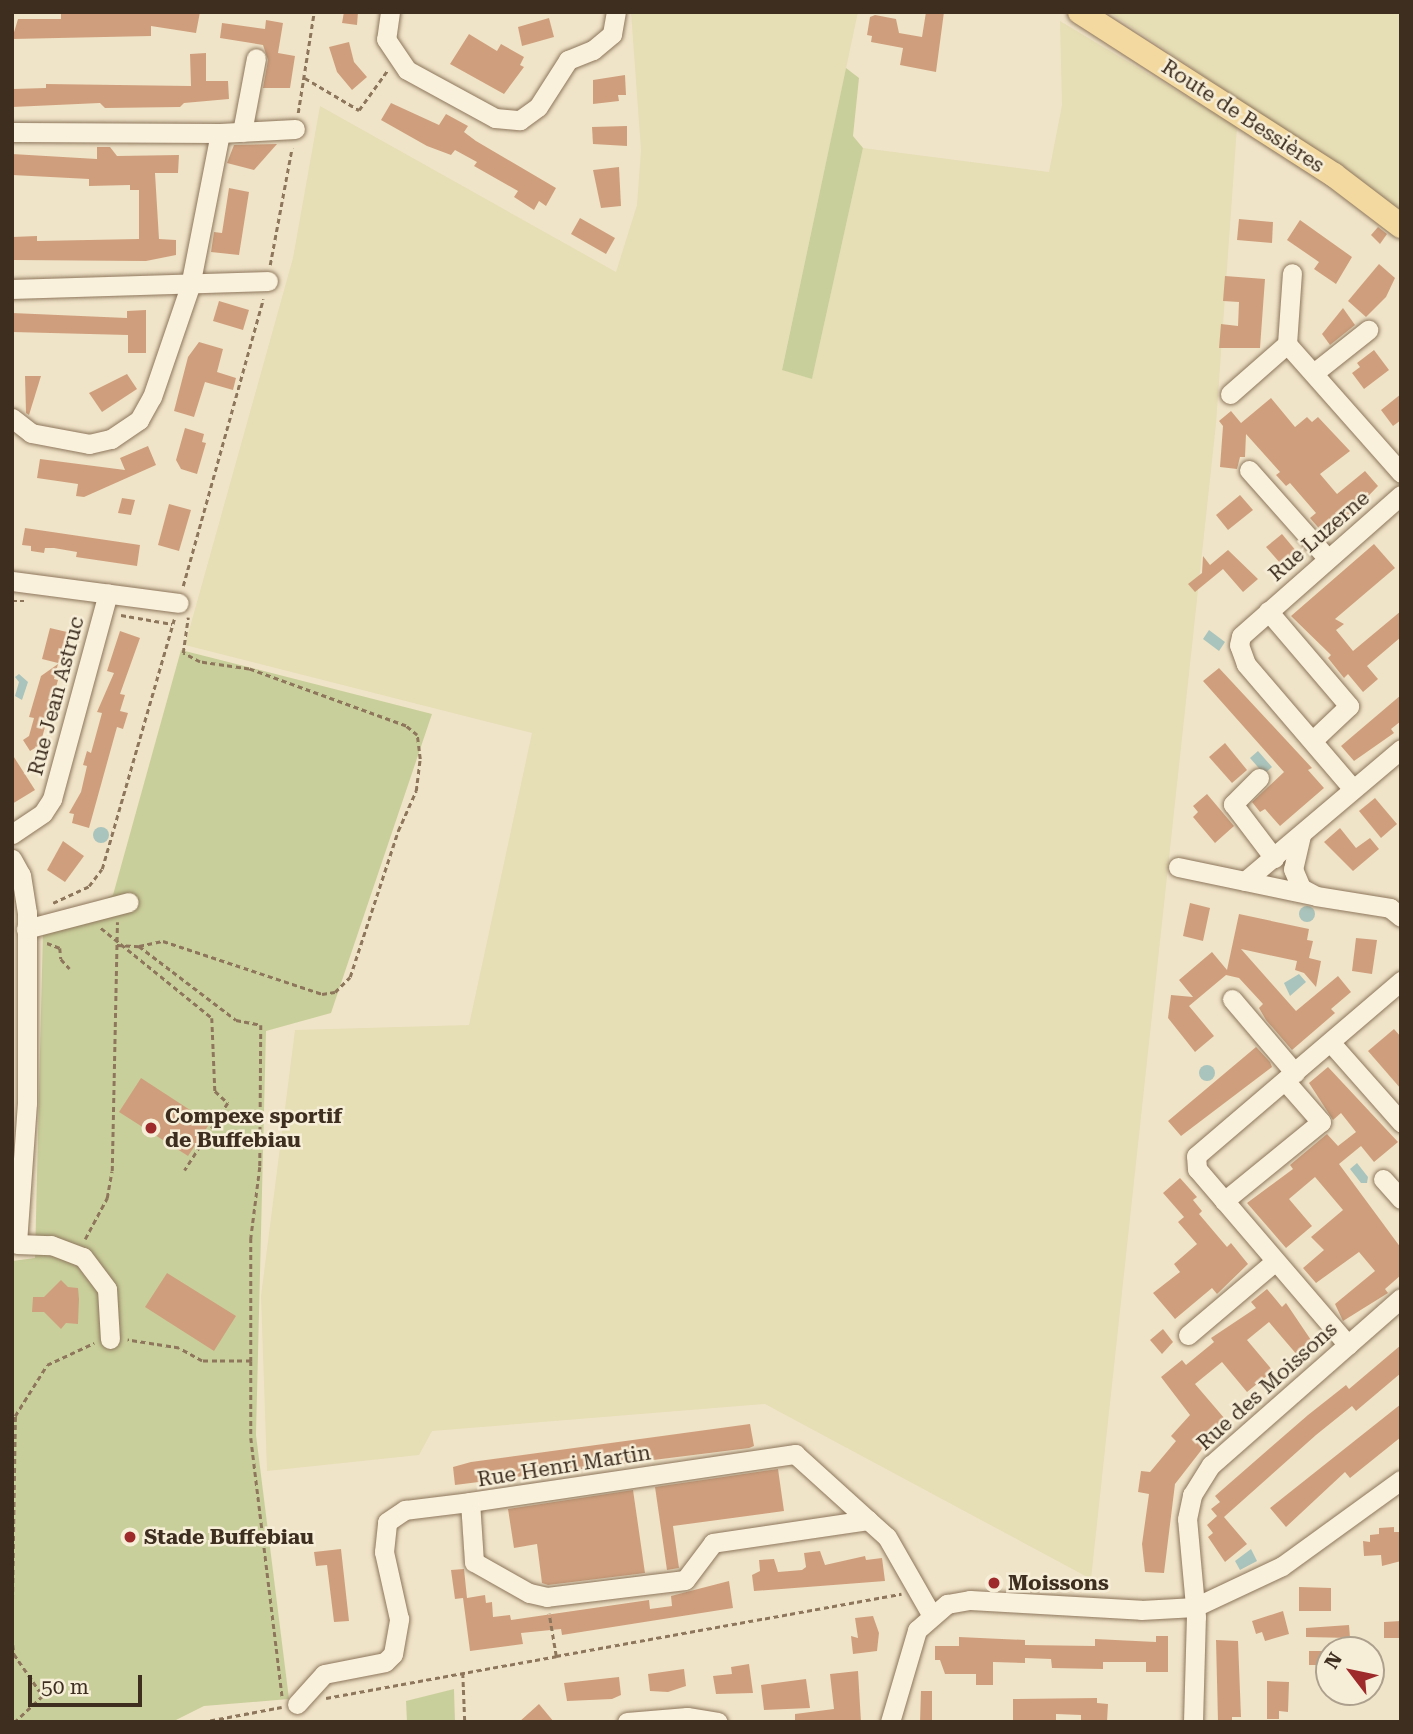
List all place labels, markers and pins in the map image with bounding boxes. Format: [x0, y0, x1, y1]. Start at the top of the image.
place label: Compexe sportif de Buffebiau [165, 1103, 342, 1153]
marker: Compexe sportif de Buffebiau [143, 1120, 159, 1136]
place label: Stade Buffebiau [144, 1524, 314, 1550]
marker: Stade Buffebiau [122, 1529, 138, 1545]
place label: Moissons [1008, 1570, 1109, 1596]
marker: Moissons [986, 1575, 1002, 1591]

